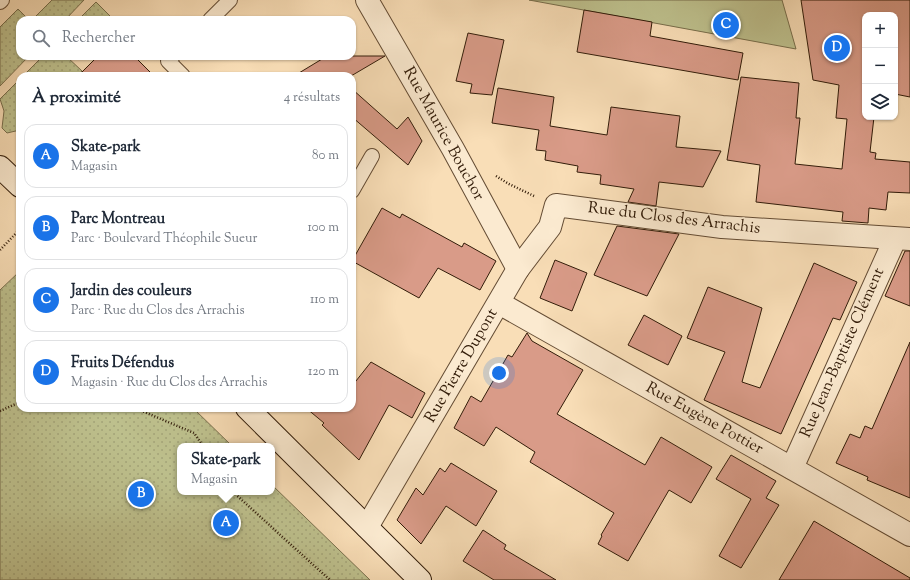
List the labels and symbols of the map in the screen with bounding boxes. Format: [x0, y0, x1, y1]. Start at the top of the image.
pin: C [713, 10, 739, 40]
pin: D [824, 33, 850, 63]
street label: Rue Maurice Bouchor [397, 63, 489, 205]
street label: Rue du Clos des Arrachis [586, 197, 762, 241]
street label: Rue Jean-Baptiste Clément [795, 264, 891, 442]
street label: Rue Pierre Dupont [420, 304, 504, 428]
your location [489, 363, 509, 383]
street label: Rue Eugène Pottier [641, 377, 767, 461]
pin: B [128, 479, 154, 509]
pin: A [213, 508, 239, 538]

